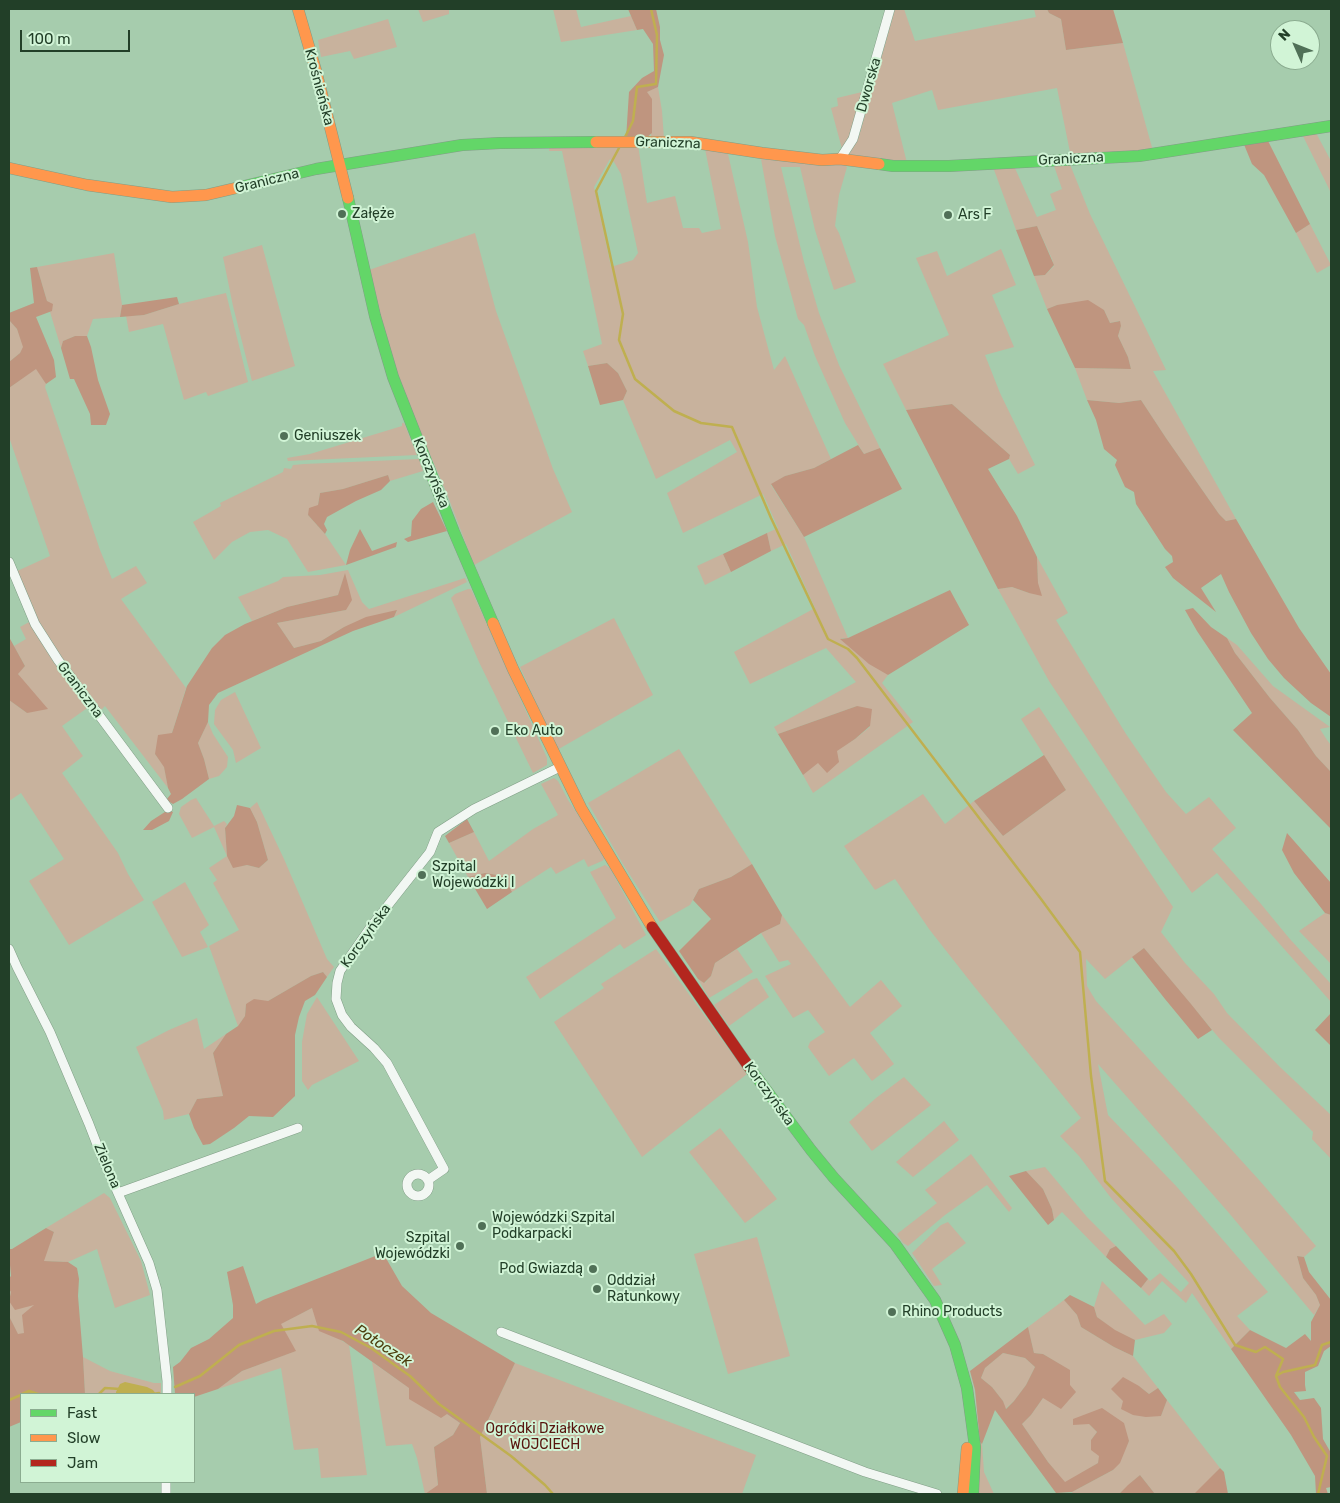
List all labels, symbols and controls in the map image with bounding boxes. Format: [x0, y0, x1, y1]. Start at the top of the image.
scale bar [22, 20, 132, 52]
north arrow [1270, 20, 1320, 70]
text: N [1275, 25, 1294, 44]
text: 100 m [28, 30, 70, 48]
street label: Krośnieńska [301, 47, 337, 127]
street label: Dworska [853, 56, 885, 114]
street label: Graniczna [635, 133, 701, 153]
street label: Graniczna [1038, 149, 1104, 169]
street label: Graniczna [233, 165, 301, 197]
place label: Załęże [352, 206, 395, 222]
place label: Ars F [958, 207, 991, 223]
marker: Załęże [336, 208, 348, 220]
marker: Ars F [942, 209, 954, 221]
place label: Geniuszek [294, 428, 361, 444]
marker: Geniuszek [278, 430, 290, 442]
street label: Korczyńska [409, 435, 453, 511]
street label: Graniczna [54, 659, 106, 721]
place label: Eko Auto [505, 723, 563, 739]
marker: Eko Auto [489, 725, 501, 737]
place label: Szpital Wojewódzki I [432, 859, 515, 892]
marker: Szpital Wojewódzki I [416, 869, 428, 881]
street label: Korczyńska [337, 901, 395, 971]
street label: Korczyńska [740, 1059, 798, 1129]
street label: Zielona [90, 1141, 124, 1191]
place label: Wojewódzki Szpital Podkarpacki [492, 1210, 615, 1242]
marker: Wojewódzki Szpital Podkarpacki [476, 1220, 488, 1232]
place label: Szpital Wojewódzki [375, 1230, 450, 1262]
marker: Szpital Wojewódzki [454, 1240, 466, 1252]
place label: Pod Gwiazdą [499, 1261, 583, 1277]
marker: Pod Gwiazdą [587, 1263, 599, 1275]
place label: Oddział Ratunkowy [607, 1273, 680, 1305]
marker: Oddział Ratunkowy [591, 1283, 603, 1295]
place label: Rhino Products [902, 1304, 1002, 1320]
marker: Rhino Products [886, 1306, 898, 1318]
water label: Potoczek [351, 1321, 415, 1371]
legend [20, 1393, 195, 1483]
text: Fast [67, 1404, 97, 1422]
park label: Ogródki Działkowe WOJCIECH [486, 1421, 604, 1454]
text: Slow [67, 1429, 100, 1447]
text: Jam [67, 1454, 98, 1472]

